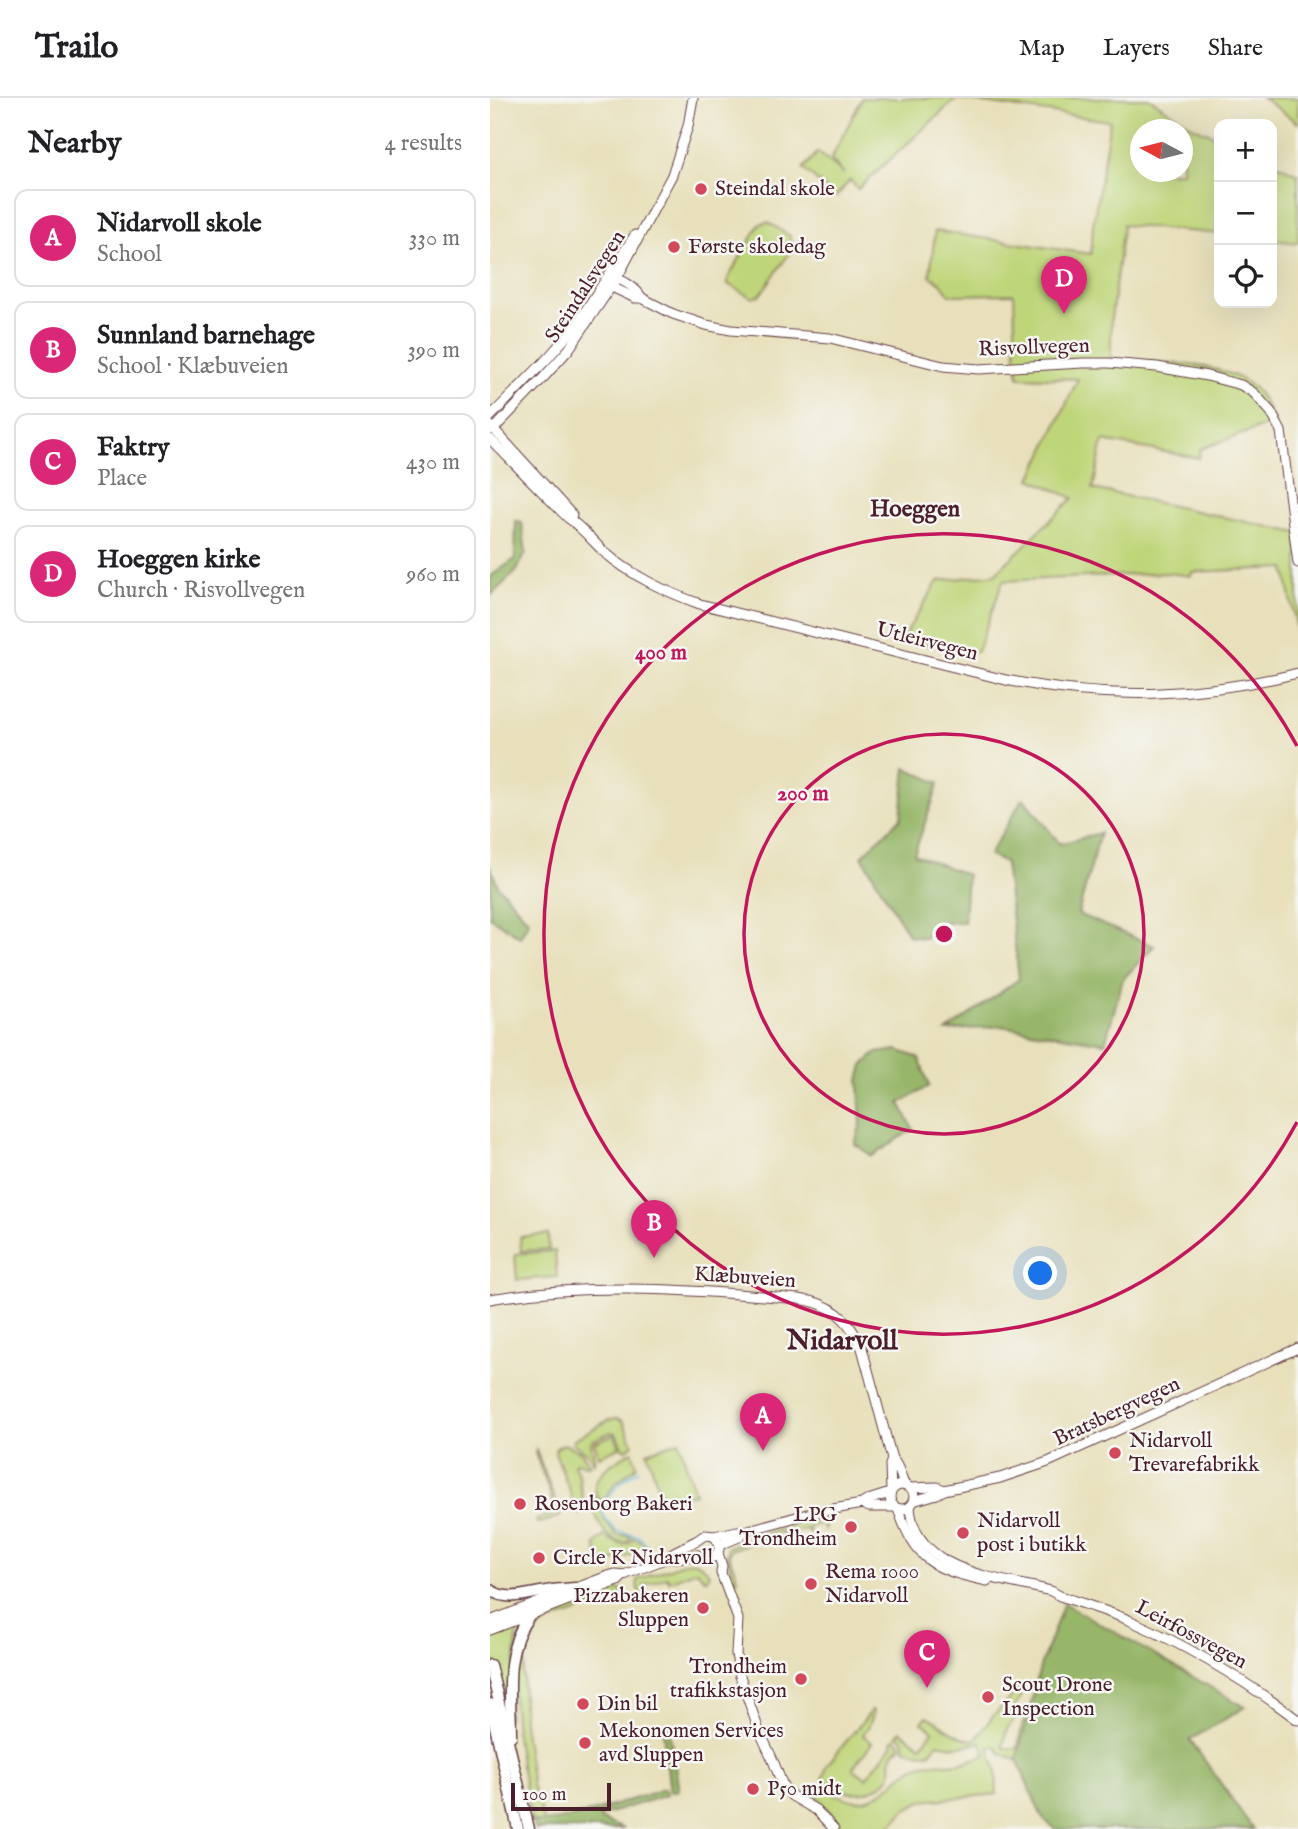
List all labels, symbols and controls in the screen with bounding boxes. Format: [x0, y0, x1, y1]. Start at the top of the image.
text: Trailo [35, 27, 118, 69]
text: Map [1019, 33, 1065, 64]
text: Layers [1103, 33, 1170, 64]
text: Share [1208, 33, 1263, 64]
north arrow [1130, 119, 1193, 182]
map controls [1214, 119, 1277, 308]
button: + [1214, 119, 1277, 182]
text: Nearby [28, 125, 121, 163]
text: 4 results [384, 129, 462, 158]
place label: Steindal skole [715, 176, 835, 203]
marker: Steindal skole [693, 181, 709, 197]
button: − [1214, 182, 1277, 245]
text: Nidarvoll skole [97, 207, 262, 240]
text: A [45, 224, 61, 253]
text: 330 m [409, 224, 460, 253]
street label: Steindalsvegen [540, 226, 632, 348]
place label: Første skoledag [688, 234, 826, 261]
marker: Første skoledag [666, 239, 682, 255]
text: School [97, 240, 162, 269]
button: locate [1214, 245, 1277, 308]
pin: D [1041, 256, 1087, 314]
text: Sunnland barnehage [97, 319, 315, 352]
street label: Risvollvegen [978, 333, 1090, 363]
text: B [45, 336, 61, 365]
text: 390 m [407, 336, 460, 365]
text: School · Klæbuveien [97, 352, 289, 381]
text: Faktry [97, 431, 170, 464]
text: C [45, 448, 61, 477]
text: 430 m [406, 448, 460, 477]
text: Place [97, 464, 147, 493]
district label: Hoeggen [870, 495, 961, 524]
text: Hoeggen kirke [97, 543, 261, 576]
text: D [44, 560, 62, 589]
text: 960 m [406, 560, 460, 589]
text: Church · Risvollvegen [97, 576, 305, 605]
street label: Utleirvegen [873, 616, 981, 668]
text: 400 m [635, 640, 688, 667]
text: 200 m [777, 781, 829, 808]
centre of rings [932, 922, 956, 946]
pin: B [631, 1200, 677, 1258]
your location [1023, 1256, 1057, 1290]
street label: Klæbuveien [693, 1261, 797, 1295]
district label: Nidarvoll [785, 1324, 899, 1359]
street label: Bratsbergvegen [1049, 1371, 1185, 1453]
pin: A [740, 1393, 786, 1451]
place label: Nidarvoll Trevarefabrikk [1129, 1428, 1260, 1479]
marker: Nidarvoll Trevarefabrikk [1107, 1445, 1123, 1461]
place label: Rosenborg Bakeri [534, 1491, 693, 1518]
marker: Rosenborg Bakeri [512, 1496, 528, 1512]
place label: LPG Trondheim [739, 1502, 837, 1553]
place label: Nidarvoll post i butikk [977, 1508, 1087, 1559]
marker: LPG Trondheim [843, 1519, 859, 1535]
marker: Nidarvoll post i butikk [955, 1525, 971, 1541]
place label: Circle K Nidarvoll [553, 1545, 714, 1572]
marker: Circle K Nidarvoll [531, 1550, 547, 1566]
place label: Rema 1000 Nidarvoll [825, 1559, 919, 1610]
marker: Rema 1000 Nidarvoll [803, 1576, 819, 1592]
place label: Pizzabakeren Sluppen [573, 1583, 689, 1634]
street label: Leirfossvegen [1130, 1594, 1252, 1676]
marker: Pizzabakeren Sluppen [695, 1600, 711, 1616]
pin: C [904, 1630, 950, 1688]
place label: Trondheim trafikkstasjon [670, 1654, 787, 1705]
marker: Trondheim trafikkstasjon [793, 1671, 809, 1687]
place label: Scout Drone Inspection [1002, 1672, 1113, 1723]
marker: Scout Drone Inspection [980, 1689, 996, 1705]
place label: Din bil [597, 1691, 658, 1718]
marker: Din bil [575, 1696, 591, 1712]
place label: Mekonomen Services avd Sluppen [599, 1718, 784, 1769]
marker: Mekonomen Services avd Sluppen [577, 1735, 593, 1751]
place label: P50 midt [767, 1776, 842, 1803]
scale bar [511, 1780, 611, 1812]
marker: P50 midt [745, 1781, 761, 1797]
text: 100 m [522, 1783, 566, 1807]

